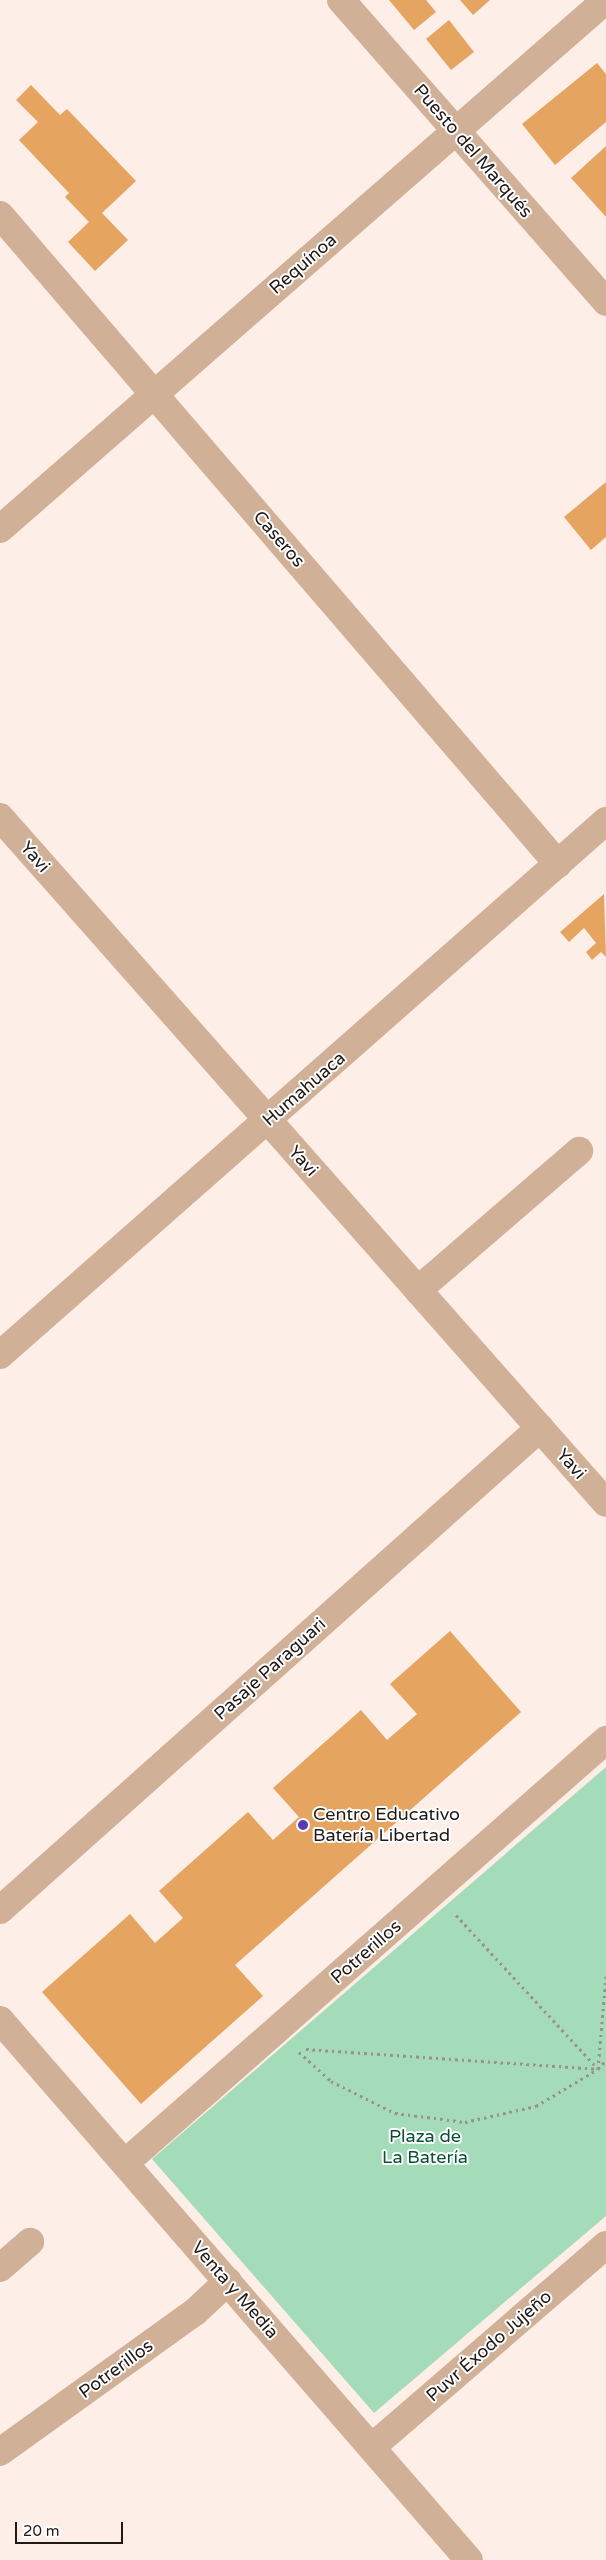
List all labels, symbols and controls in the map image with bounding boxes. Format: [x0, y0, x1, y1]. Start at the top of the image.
street label: Puesto del Marqués [409, 80, 537, 222]
street label: Requínoa [265, 229, 341, 299]
street label: Caseros [249, 506, 309, 572]
street label: Yavi [16, 837, 54, 877]
street label: Humahuaca [258, 1047, 350, 1131]
street label: Yavi [284, 1141, 322, 1181]
street label: Yavi [552, 1444, 590, 1484]
street label: Pasaje Paraguari [210, 1613, 330, 1725]
place label: Centro Educativo Batería Libertad [313, 1804, 460, 1846]
marker: Centro Educativo Batería Libertad [297, 1819, 309, 1831]
street label: Potrerillos [326, 1916, 406, 1988]
park label: Plaza de La Batería [382, 2126, 468, 2168]
street label: Venta y Media [187, 2237, 283, 2343]
street label: Puvr Éxodo Jujeño [422, 2286, 556, 2406]
street label: Potrerillos [75, 2335, 157, 2403]
scale bar [18, 2512, 125, 2544]
text: 20 m [23, 2522, 60, 2540]

